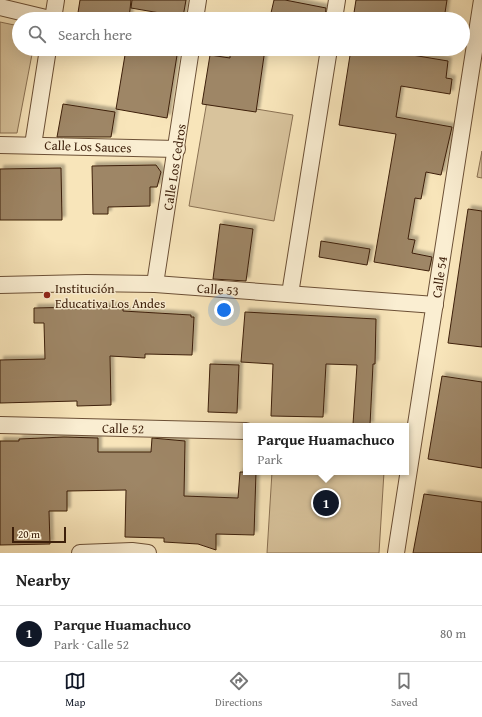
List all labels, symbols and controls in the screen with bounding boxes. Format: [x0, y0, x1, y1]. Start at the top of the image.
search box [12, 12, 470, 56]
icon: search [26, 23, 48, 45]
text: Search here [58, 24, 132, 45]
street label: Calle Los Cedros [158, 122, 191, 212]
street label: Calle Los Sauces [44, 135, 132, 158]
street label: Calle 54 [427, 255, 452, 299]
place label: Institución Educativa Los Andes [55, 279, 165, 313]
street label: Calle 53 [196, 279, 240, 300]
marker: Institución Educativa Los Andes [42, 290, 52, 300]
your location [214, 300, 234, 320]
street label: Calle 52 [102, 419, 144, 438]
popup [243, 423, 409, 475]
text: Parque Huamachuco [257, 429, 395, 450]
text: Park [257, 450, 283, 469]
pin: 1 [313, 488, 339, 518]
scale bar [12, 525, 66, 544]
text: 20 m [18, 526, 40, 542]
text: Nearby [16, 567, 70, 592]
text: Parque Huamachuco [54, 614, 191, 635]
text: 1 [26, 624, 32, 643]
text: 80 m [440, 624, 466, 643]
text: Park · Calle 52 [54, 635, 129, 654]
tab: Map [64, 670, 86, 710]
tab: Directions [215, 670, 262, 710]
tab: Saved [391, 670, 418, 710]

